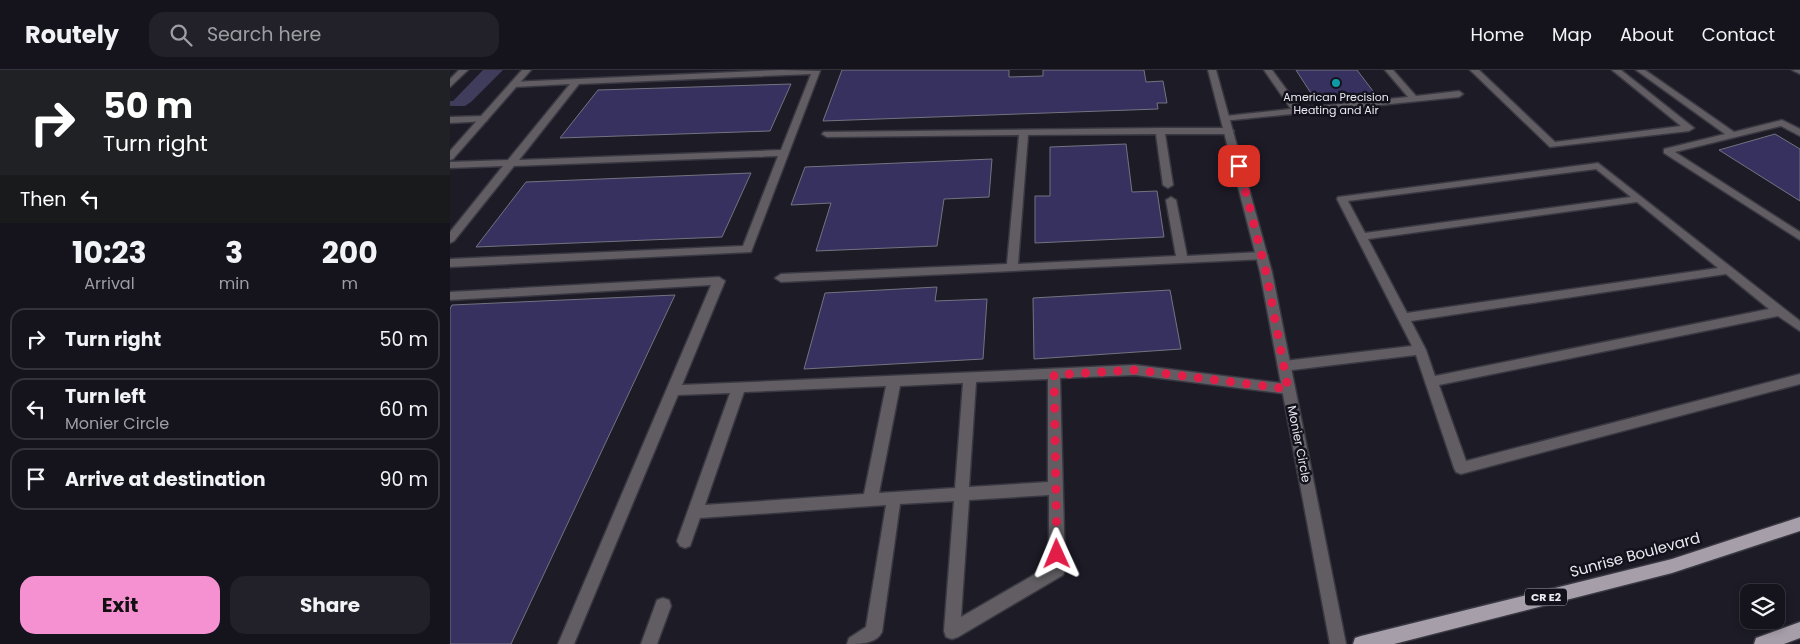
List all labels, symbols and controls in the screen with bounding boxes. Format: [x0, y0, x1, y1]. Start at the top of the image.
search box [149, 12, 499, 57]
text: Routely [25, 18, 119, 51]
icon: search [167, 21, 195, 49]
text: Search here [207, 21, 321, 48]
text: Home [1470, 22, 1524, 47]
text: Map [1552, 22, 1592, 47]
text: About [1620, 22, 1674, 47]
text: Contact [1702, 22, 1775, 47]
marker: American Precision Heating and Air [1330, 77, 1342, 89]
text: 50 m [103, 81, 193, 130]
place label: American Precision Heating and Air [1283, 89, 1389, 118]
icon: right [20, 90, 85, 155]
text: Turn right [103, 128, 208, 159]
pin [1218, 145, 1260, 187]
icon: arrive [1225, 152, 1253, 180]
icon: left [76, 185, 104, 213]
text: Then [20, 186, 66, 213]
text: 10:23 [72, 231, 147, 274]
text: 3 [225, 231, 243, 274]
text: 200 [322, 231, 378, 274]
text: Arrival [84, 272, 135, 295]
text: min [219, 272, 250, 295]
text: m [342, 272, 358, 295]
icon: right [22, 325, 50, 353]
text: Turn right [65, 326, 161, 353]
text: 50 m [379, 326, 428, 353]
text: Turn left [65, 383, 146, 410]
icon: left [22, 395, 50, 423]
text: 60 m [379, 396, 428, 423]
street label: Monier Circle [1284, 404, 1315, 484]
text: Monier Circle [65, 412, 169, 435]
icon: arrive [22, 465, 50, 493]
text: Arrive at destination [65, 466, 266, 493]
text: 90 m [379, 466, 428, 493]
position arrow [1030, 527, 1082, 579]
street label: Sunrise Boulevard [1567, 527, 1702, 582]
button: Exit [20, 576, 220, 634]
button: Share [230, 576, 430, 634]
map controls [1740, 584, 1785, 629]
button: layers [1740, 584, 1785, 629]
road number: CR E2 [1525, 588, 1567, 606]

